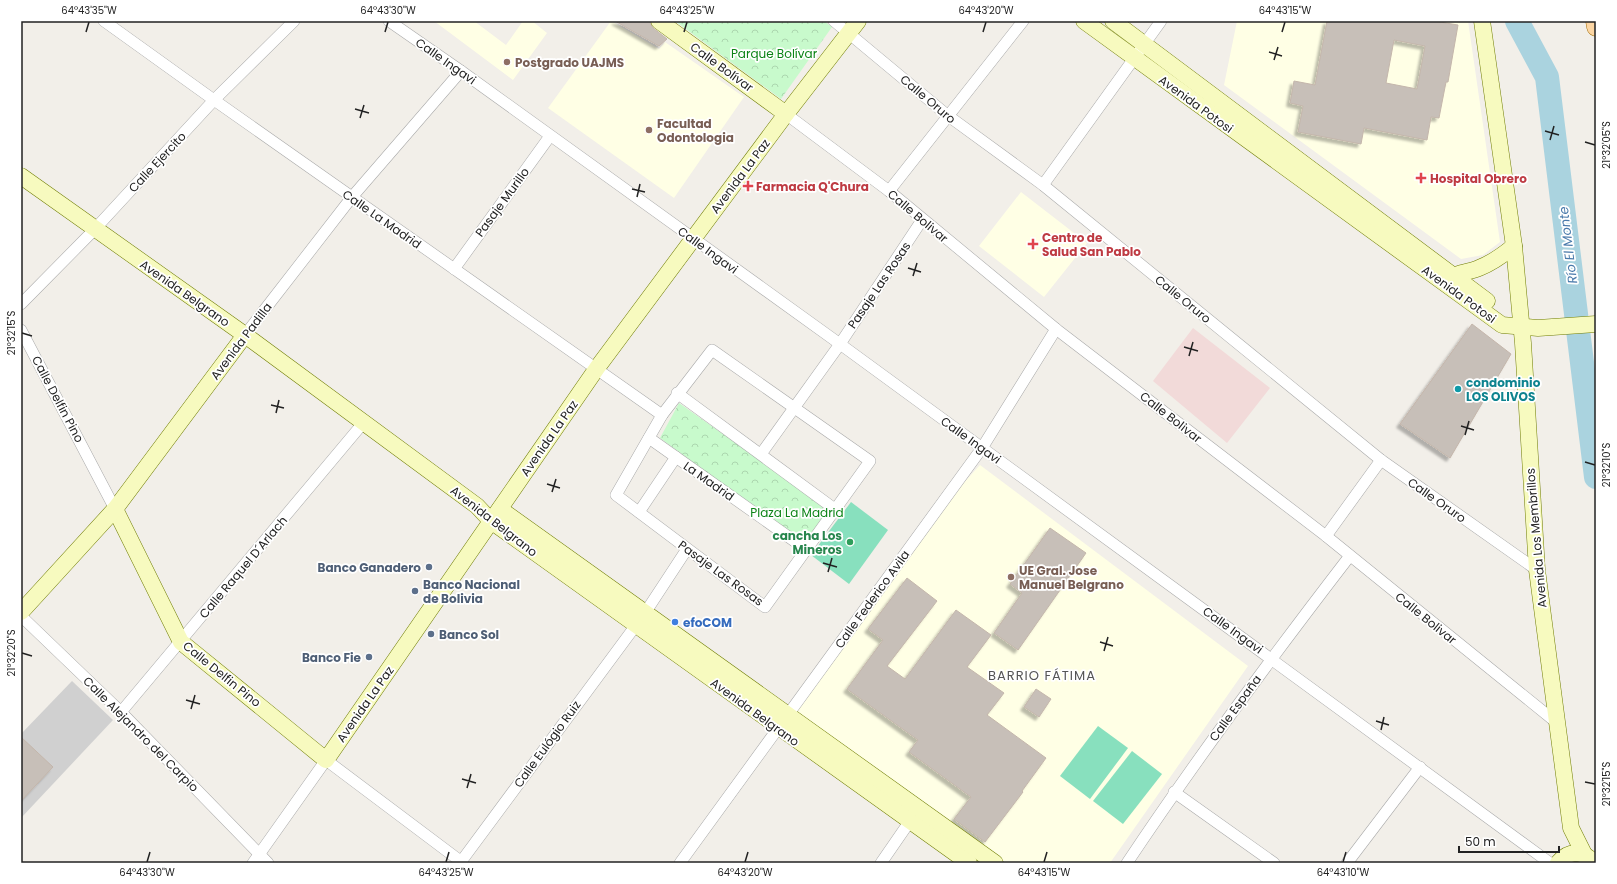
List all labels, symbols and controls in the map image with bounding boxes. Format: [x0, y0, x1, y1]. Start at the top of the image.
text: 64°43'35"W [61, 3, 117, 18]
text: 64°43'30"W [360, 3, 416, 18]
text: 64°43'25"W [659, 3, 715, 18]
text: 64°43'20"W [958, 3, 1014, 18]
text: 64°43'15"W [1259, 3, 1312, 18]
street label: Calle Ingavi [412, 34, 480, 88]
street label: Calle Bolívar [687, 38, 757, 96]
park label: Parque Bolívar [731, 45, 818, 62]
place label: Postgrado UAJMS [515, 54, 624, 71]
marker: Postgrado UAJMS [502, 57, 512, 67]
street label: Calle Oruro [897, 71, 960, 127]
street label: Avenida Potosi [1155, 71, 1237, 137]
place label: Facultad Odontologia [657, 115, 734, 146]
text: 21°32'05"S [1599, 121, 1614, 169]
marker: Facultad Odontologia [644, 125, 654, 135]
street label: Calle Ejercito [124, 128, 190, 196]
street label: Avenida La Paz [706, 135, 774, 217]
street label: Pasaje Murillo [471, 164, 533, 240]
place label: Hospital Obrero [1430, 170, 1527, 187]
marker: Hospital Obrero [1415, 172, 1427, 184]
place label: Farmacia Q'Chura [756, 178, 869, 195]
marker: Farmacia Q'Chura [743, 181, 753, 191]
street label: Calle La Madrid [339, 186, 425, 252]
street label: Calle Bolivar [884, 186, 952, 247]
water label: Río El Monte [1554, 205, 1582, 285]
street label: Calle Ingavi [674, 222, 742, 278]
place label: Centro de Salud San Pablo [1042, 229, 1141, 260]
street label: Pasaje Las Rosas [844, 238, 914, 332]
marker: Centro de Salud San Pablo [1027, 238, 1039, 250]
street label: Avenida Belgrano [137, 256, 234, 331]
street label: Avenida Potosi [1418, 261, 1500, 327]
street label: Calle Oruro [1151, 271, 1215, 327]
street label: Avenida Padilla [206, 299, 276, 383]
text: 21°32'15"S [4, 311, 19, 355]
street label: Calle Delfin Pino [28, 353, 88, 446]
place label: condominio LOS OLIVOS [1466, 374, 1541, 405]
marker: condominio LOS OLIVOS [1453, 384, 1463, 394]
street label: Calle Bolivar [1137, 387, 1206, 447]
street label: Avenida La Paz [516, 397, 582, 479]
street label: Calle Ingavi [937, 412, 1005, 468]
text: 21°32'10"S [1599, 443, 1614, 487]
street label: La Madrid [680, 457, 738, 505]
street label: Avenida Los Membrillos [1521, 467, 1551, 609]
street label: Calle Oruro [1404, 474, 1470, 527]
street label: Avenida Belgrano [447, 482, 541, 561]
park label: Plaza La Madrid [750, 504, 844, 521]
street label: Calle Raquel D´Arlach [195, 512, 291, 622]
place label: cancha Los Mineros [772, 527, 842, 558]
street label: Pasaje Las Rosas [675, 536, 767, 610]
marker: cancha Los Mineros [845, 537, 855, 547]
street label: Calle Federico Avila [831, 547, 913, 651]
place label: Banco Ganadero [318, 559, 421, 576]
marker: Banco Ganadero [424, 562, 434, 572]
place label: UE Gral. Jose Manuel Belgrano [1019, 562, 1124, 593]
marker: UE Gral. Jose Manuel Belgrano [1006, 572, 1016, 582]
place label: Banco Nacional de Bolivia [423, 576, 520, 607]
marker: Banco Nacional de Bolivia [410, 586, 420, 596]
street label: Calle Bolivar [1392, 588, 1461, 648]
street label: Calle Ingavi [1199, 602, 1267, 658]
place label: efoCOM [683, 614, 732, 631]
marker: efoCOM [670, 617, 680, 627]
place label: Banco Sol [439, 626, 499, 643]
text: 21°32'20"S [4, 629, 19, 677]
marker: Banco Sol [426, 629, 436, 639]
street label: Calle Delfin Pino [179, 637, 265, 711]
place label: Banco Fie [302, 649, 362, 666]
marker: Banco Fie [364, 652, 374, 662]
street label: Avenida La Paz [332, 663, 398, 745]
district label: BARRIO FÁTIMA [988, 666, 1096, 685]
street label: Calle España [1205, 671, 1265, 745]
street label: Calle Alejandro del Carpio [79, 672, 203, 796]
street label: Avenida Belgrano [707, 674, 803, 750]
street label: Calle Eulógio Ruiz [510, 697, 584, 791]
text: 21°32'15"S [1599, 762, 1614, 806]
scale bar [1459, 828, 1559, 854]
text: 50 m [1465, 833, 1496, 850]
text: 64°43'30"W [119, 865, 175, 880]
text: 64°43'25"W [418, 865, 474, 880]
text: 64°43'20"W [717, 865, 773, 880]
text: 64°43'15"W [1018, 865, 1071, 880]
text: 64°43'10"W [1317, 865, 1370, 880]

